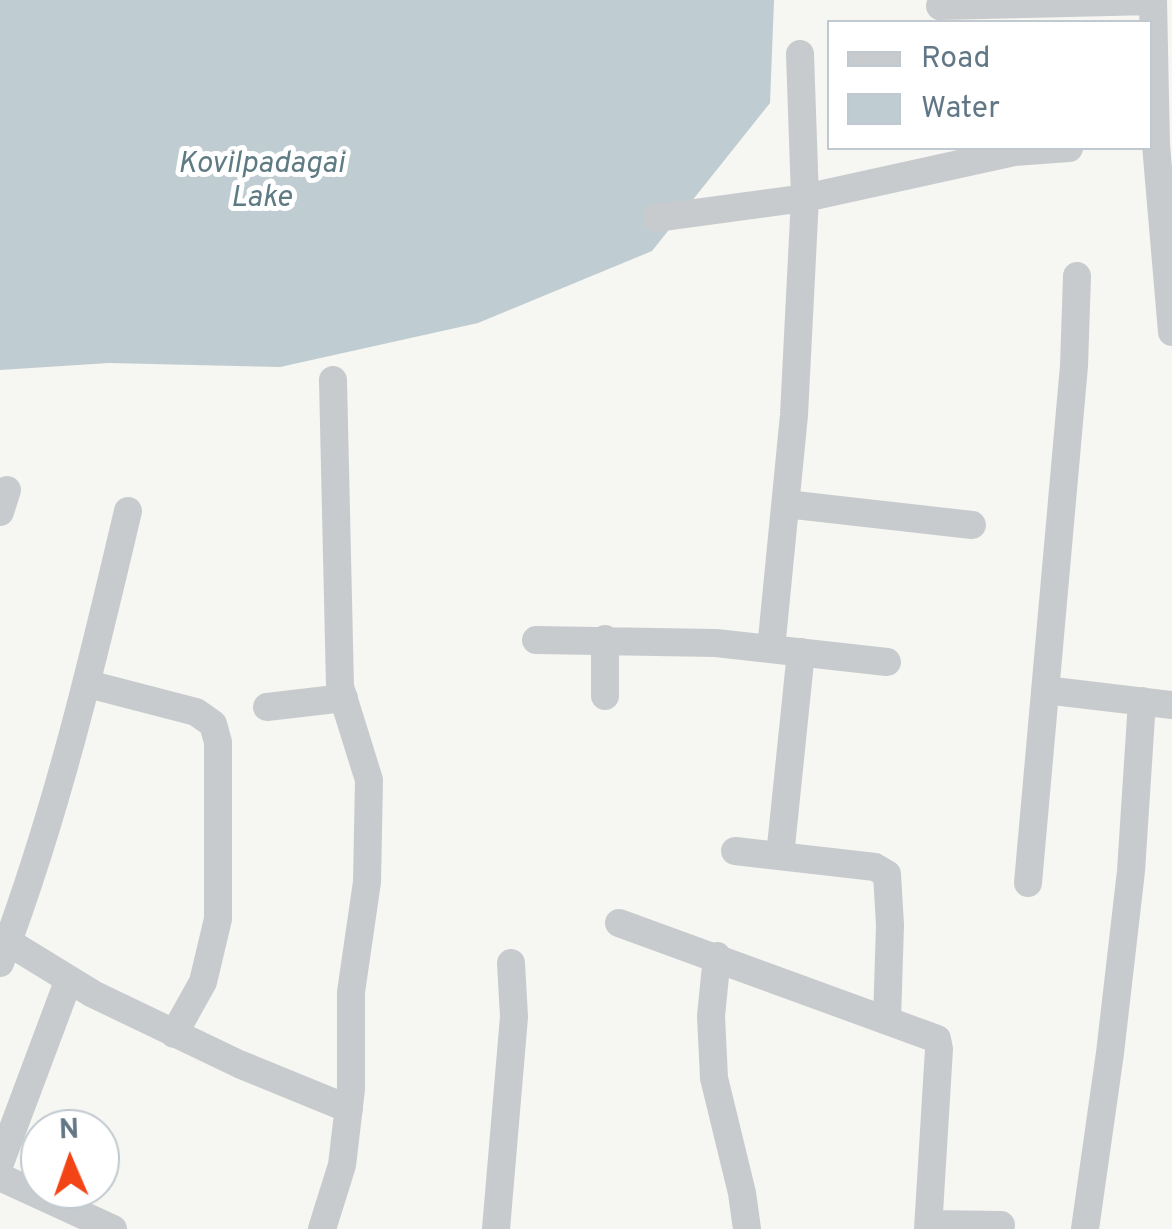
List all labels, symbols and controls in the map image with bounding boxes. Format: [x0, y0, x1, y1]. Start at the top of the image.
legend [827, 20, 1152, 150]
text: Road [921, 41, 990, 78]
text: Water [921, 91, 1000, 128]
water label: Kovilpadagai Lake [178, 148, 344, 218]
north arrow [20, 1109, 120, 1209]
text: N [58, 1113, 80, 1149]

